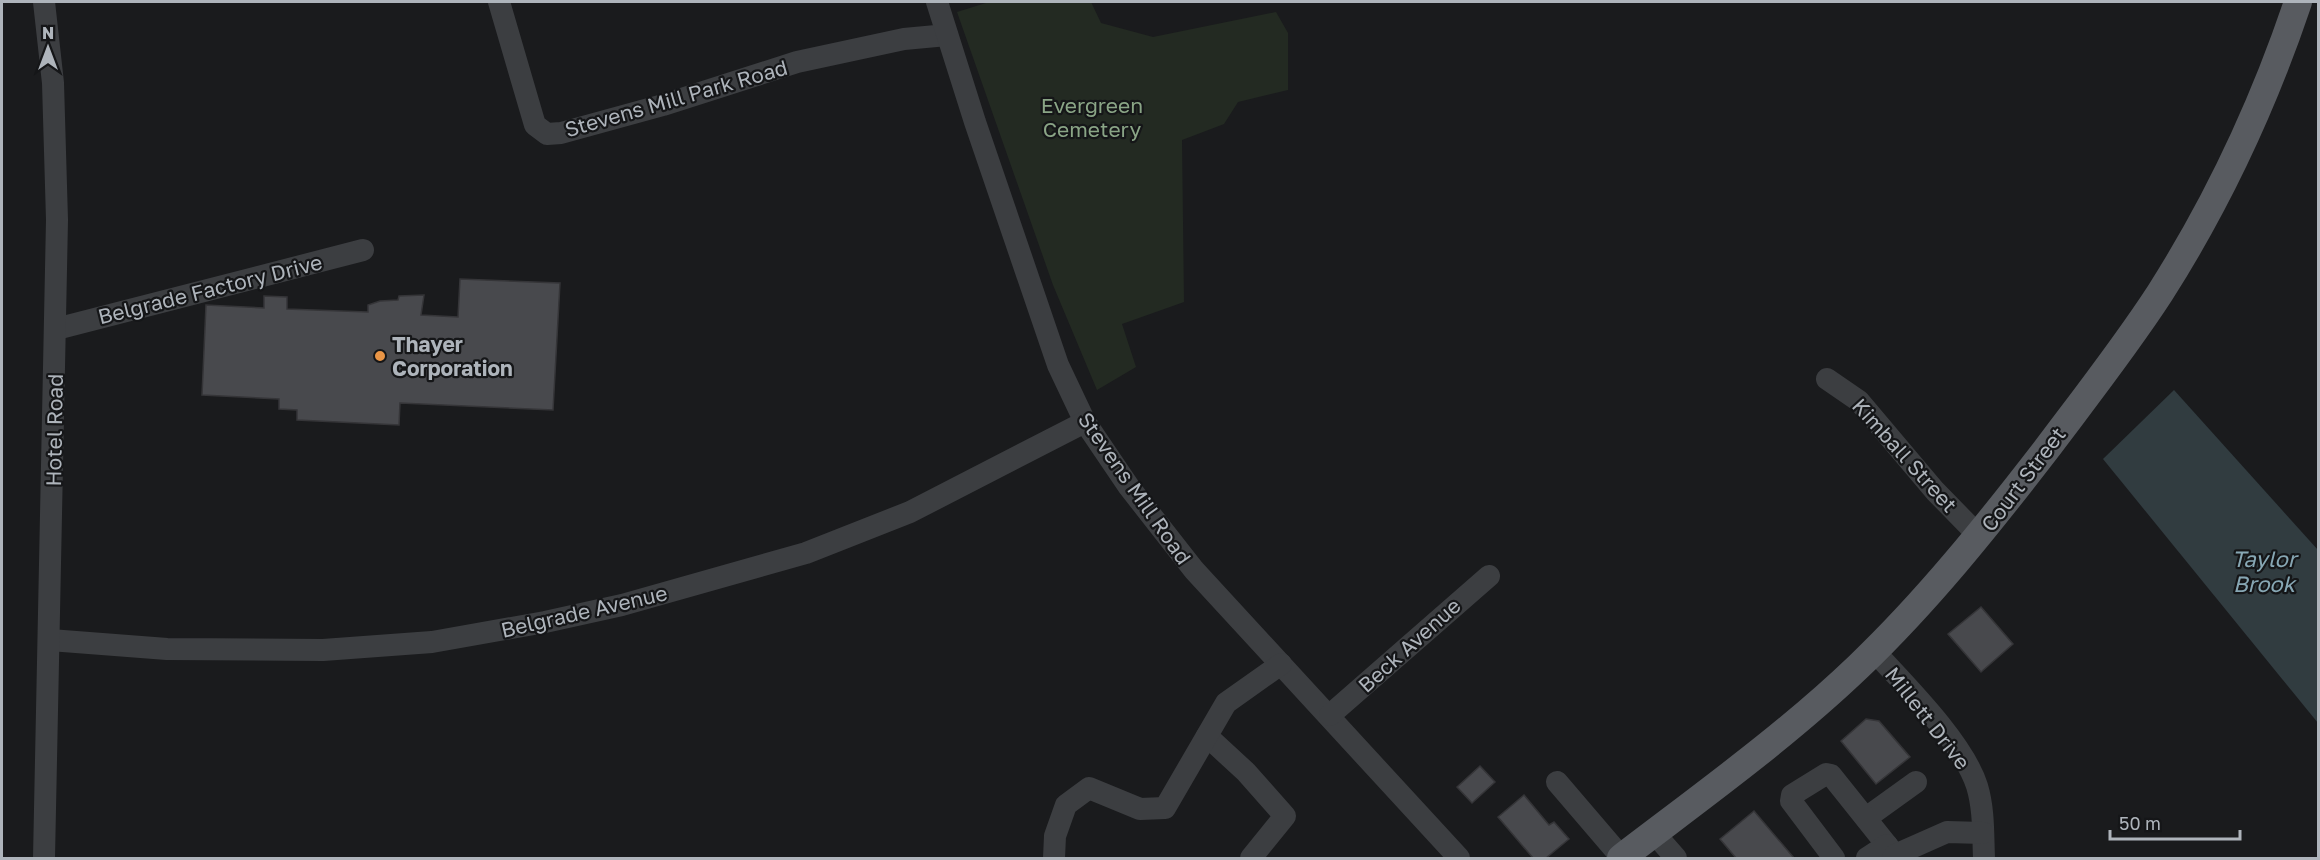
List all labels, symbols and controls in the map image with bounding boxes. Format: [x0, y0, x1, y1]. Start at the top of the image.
north arrow [18, 18, 78, 78]
text: N [42, 23, 54, 43]
street label: Stevens Mill Park Road [562, 54, 790, 142]
park label: Evergreen Cemetery [1041, 92, 1143, 142]
street label: Belgrade Factory Drive [95, 249, 325, 329]
place label: Thayer Corporation [392, 331, 513, 381]
marker: Thayer Corporation [373, 349, 387, 363]
street label: Hotel Road [40, 374, 68, 486]
street label: Kimball Street [1847, 393, 1963, 517]
street label: Stevens Mill Road [1073, 407, 1197, 569]
street label: Court Street [1975, 422, 2071, 536]
water label: Taylor Brook [2232, 545, 2300, 597]
street label: Belgrade Avenue [498, 579, 670, 643]
street label: Beck Avenue [1352, 592, 1466, 698]
street label: Millett Drive [1880, 662, 1976, 774]
scale bar [2110, 803, 2240, 841]
text: 50 m [2119, 812, 2161, 834]

